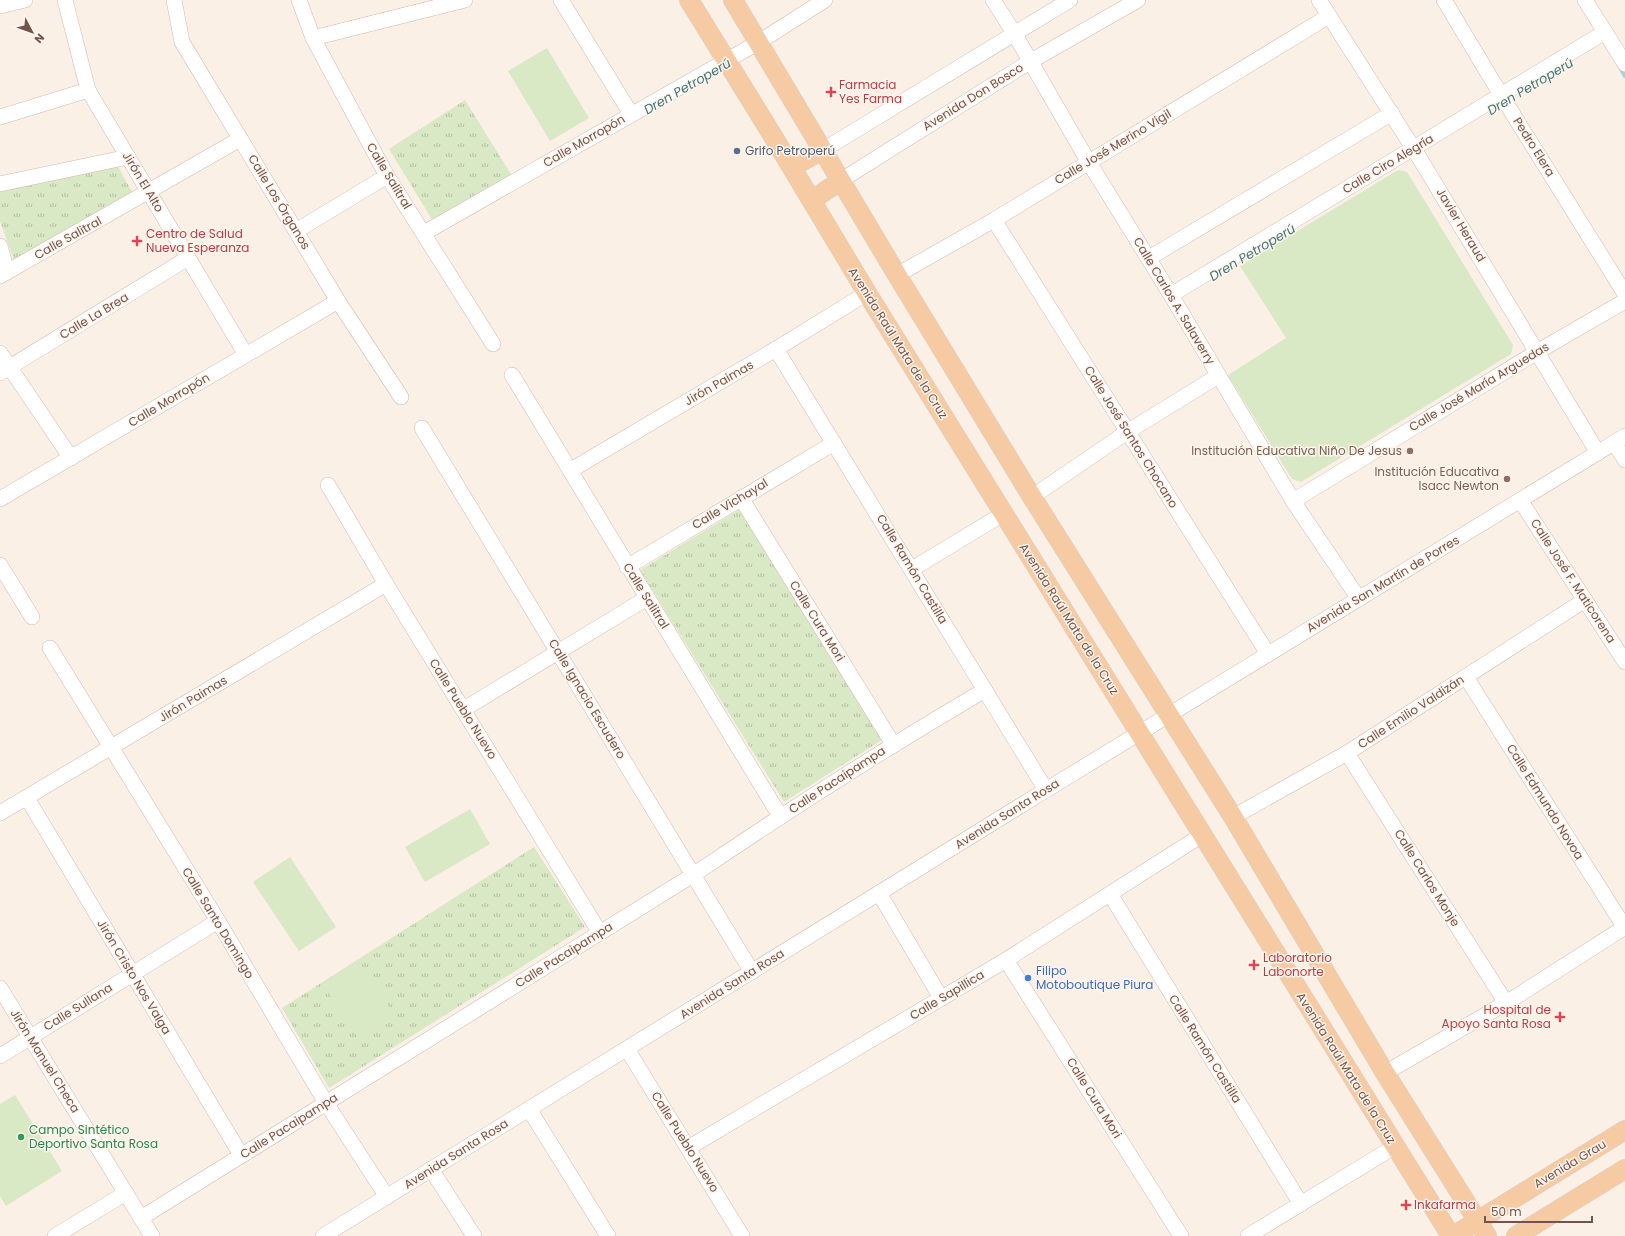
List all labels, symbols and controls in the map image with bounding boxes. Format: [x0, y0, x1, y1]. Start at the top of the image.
north arrow [12, 12, 52, 52]
text: N [31, 30, 48, 47]
water label: Dren Petroperú [1483, 53, 1577, 120]
water label: Dren Petroperú [640, 54, 734, 119]
street label: Avenida Don Bosco [919, 59, 1027, 134]
place label: Farmacia Yes Farma [839, 76, 902, 107]
marker: Farmacia Yes Farma [826, 87, 836, 97]
street label: Calle José Merino Vigil [1051, 105, 1174, 188]
street label: Calle Morropón [540, 110, 628, 171]
street label: Pedro Elera [1509, 114, 1559, 180]
street label: Calle Ciro Alegría [1339, 130, 1437, 198]
street label: Calle Salitral [363, 139, 416, 212]
place label: Grifo Petroperú [745, 142, 835, 159]
marker: Grifo Petroperú [732, 146, 742, 156]
street label: Jirón El Alto [119, 148, 168, 215]
street label: Calle Los Órganos [244, 151, 315, 252]
street label: Javier Heraud [1433, 185, 1490, 265]
street label: Calle Salitral [31, 212, 105, 263]
water label: Dren Petroperú [1205, 219, 1299, 286]
place label: Centro de Salud Nueva Esperanza [146, 225, 249, 256]
street label: Calle Carlos A. Salaverry [1130, 234, 1219, 368]
marker: Centro de Salud Nueva Esperanza [131, 235, 143, 247]
street label: Avenida Raúl Mata de la Cruz [845, 264, 952, 422]
street label: Calle La Brea [56, 288, 131, 343]
street label: Calle José María Arguedas [1406, 338, 1552, 435]
street label: Jirón Paimas [681, 356, 756, 409]
street label: Calle José Santos Chocano [1081, 362, 1182, 511]
street label: Calle Morropón [125, 369, 213, 431]
place label: Institución Educativa Niño De Jesus [1191, 442, 1402, 459]
marker: Institución Educativa Niño De Jesus [1405, 446, 1415, 456]
place label: Institución Educativa Isacc Newton [1374, 463, 1499, 494]
street label: Calle Vichayal [689, 474, 771, 533]
marker: Institución Educativa Isacc Newton [1502, 474, 1512, 484]
street label: Calle Ramón Castilla [873, 511, 952, 627]
street label: Calle José F. Maticorena [1527, 515, 1620, 646]
street label: Avenida San Martín de Porres [1303, 531, 1462, 636]
street label: Avenida Raúl Mata de la Cruz [1016, 540, 1123, 698]
street label: Calle Salitral [619, 559, 673, 632]
street label: Calle Cura Mori [786, 577, 849, 664]
street label: Calle Ignacio Escudero [545, 636, 630, 762]
street label: Calle Pueblo Nuevo [426, 655, 502, 763]
street label: Jirón Paimas [155, 671, 230, 726]
street label: Calle Emilio Valdizán [1354, 671, 1467, 752]
street label: Calle Edmundo Novoa [1503, 741, 1588, 863]
street label: Calle Pacaipampa [785, 742, 888, 817]
street label: Avenida Santa Rosa [951, 775, 1062, 853]
street label: Calle Carlos Monje [1391, 826, 1464, 930]
street label: Calle Santo Domingo [178, 864, 259, 982]
street label: Jirón Cristo Nos Valga [93, 916, 176, 1037]
street label: Calle Pacaipampa [512, 918, 616, 992]
street label: Avenida Santa Rosa [676, 945, 787, 1023]
place label: Laboratorio Labonorte [1263, 949, 1332, 980]
marker: Laboratorio Labonorte [1248, 959, 1260, 971]
place label: Filipo Motoboutique Piura [1036, 962, 1153, 993]
street label: Calle Sapillica [906, 966, 987, 1024]
marker: Filipo Motoboutique Piura [1023, 973, 1033, 983]
street label: Calle Sullana [40, 979, 116, 1035]
street label: Avenida Raúl Mata de la Cruz [1293, 989, 1400, 1147]
street label: Calle Ramón Castilla [1165, 991, 1246, 1106]
place label: Hospital de Apoyo Santa Rosa [1442, 1001, 1551, 1032]
street label: Jirón Manuel Checa [7, 1006, 84, 1116]
marker: Hospital de Apoyo Santa Rosa [1554, 1011, 1566, 1023]
street label: Calle Cura Mori [1063, 1054, 1126, 1141]
street label: Calle Pueblo Nuevo [648, 1088, 724, 1196]
street label: Calle Pacaipampa [237, 1089, 341, 1163]
street label: Avenida Santa Rosa [400, 1115, 511, 1193]
place label: Campo Sintético Deportivo Santa Rosa [29, 1121, 158, 1152]
marker: Campo Sintético Deportivo Santa Rosa [16, 1132, 26, 1142]
street label: Avenida Grau [1530, 1135, 1609, 1192]
place label: Inkafarma [1414, 1196, 1476, 1213]
scale bar [1485, 1198, 1592, 1224]
marker: Inkafarma [1401, 1200, 1411, 1210]
text: 50 m [1491, 1203, 1522, 1220]

